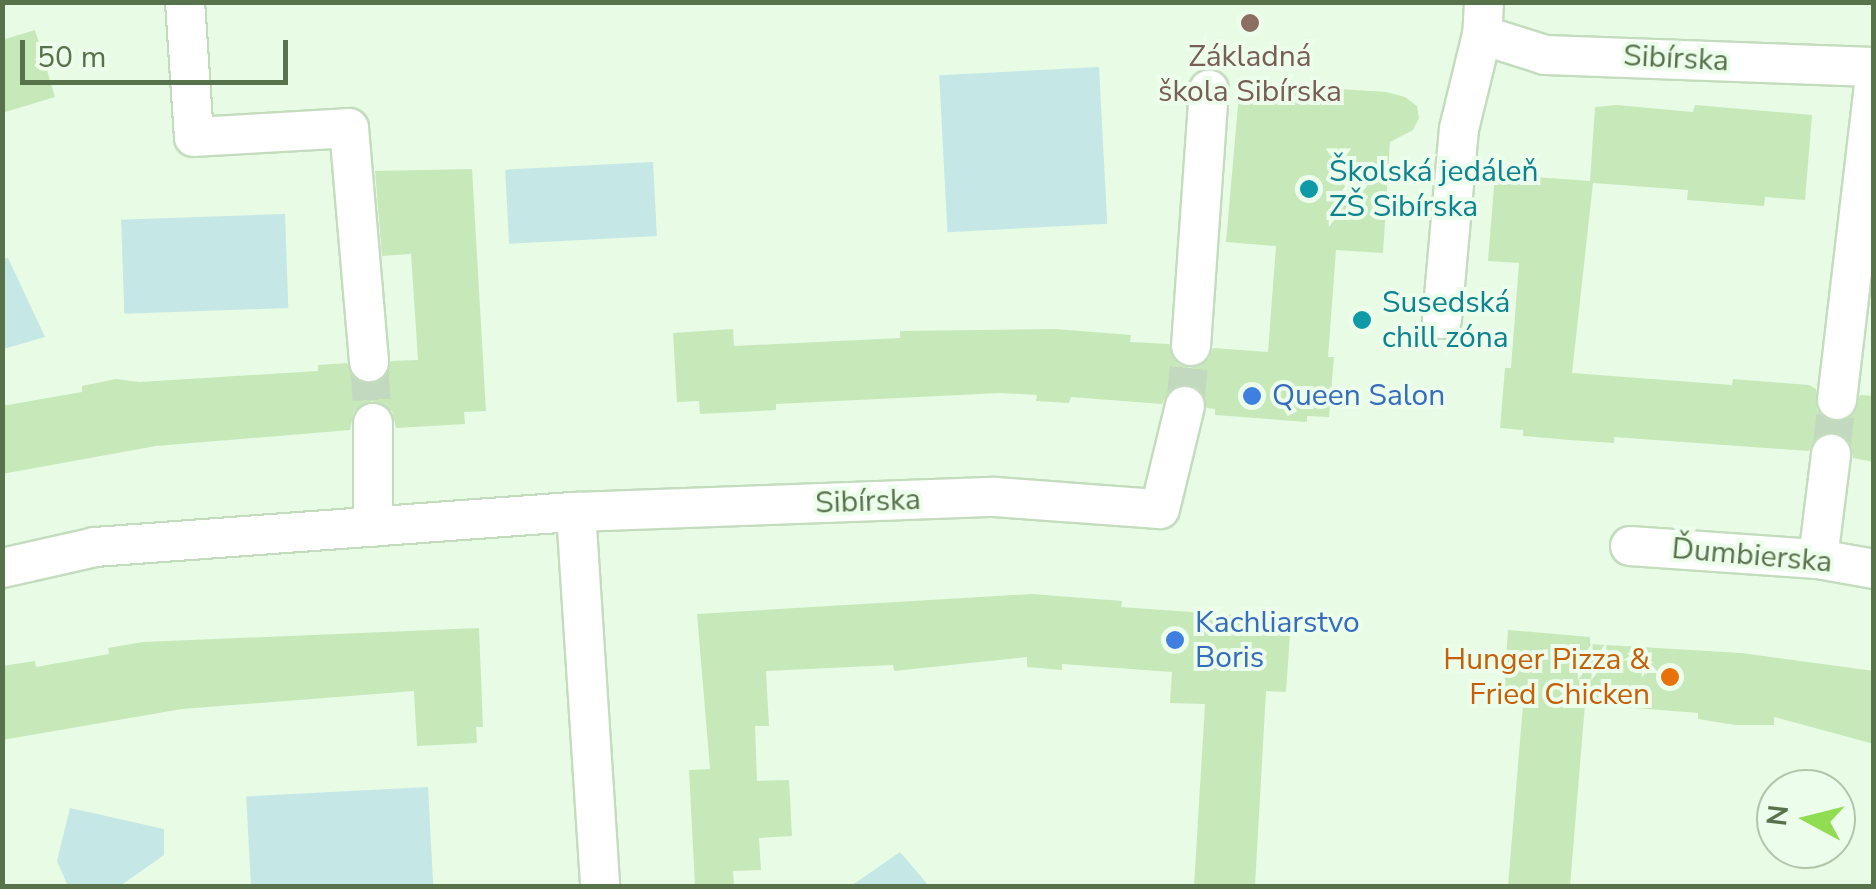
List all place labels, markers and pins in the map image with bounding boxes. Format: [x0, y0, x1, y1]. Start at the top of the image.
marker: Základná škola Sibírska [1239, 12, 1261, 34]
place label: Základná škola Sibírska [1158, 39, 1342, 110]
place label: Školská jedáleň ZŠ Sibírska [1329, 154, 1539, 224]
marker: Školská jedáleň ZŠ Sibírska [1298, 178, 1320, 200]
place label: Susedská chill zóna [1382, 285, 1510, 356]
marker: Susedská chill zóna [1351, 309, 1373, 331]
place label: Queen Salon [1272, 378, 1445, 414]
marker: Queen Salon [1241, 385, 1263, 407]
place label: Kachliarstvo Boris [1195, 605, 1360, 676]
marker: Kachliarstvo Boris [1164, 629, 1186, 651]
place label: Hunger Pizza & Fried Chicken [1443, 642, 1650, 712]
marker: Hunger Pizza & Fried Chicken [1659, 666, 1681, 688]

